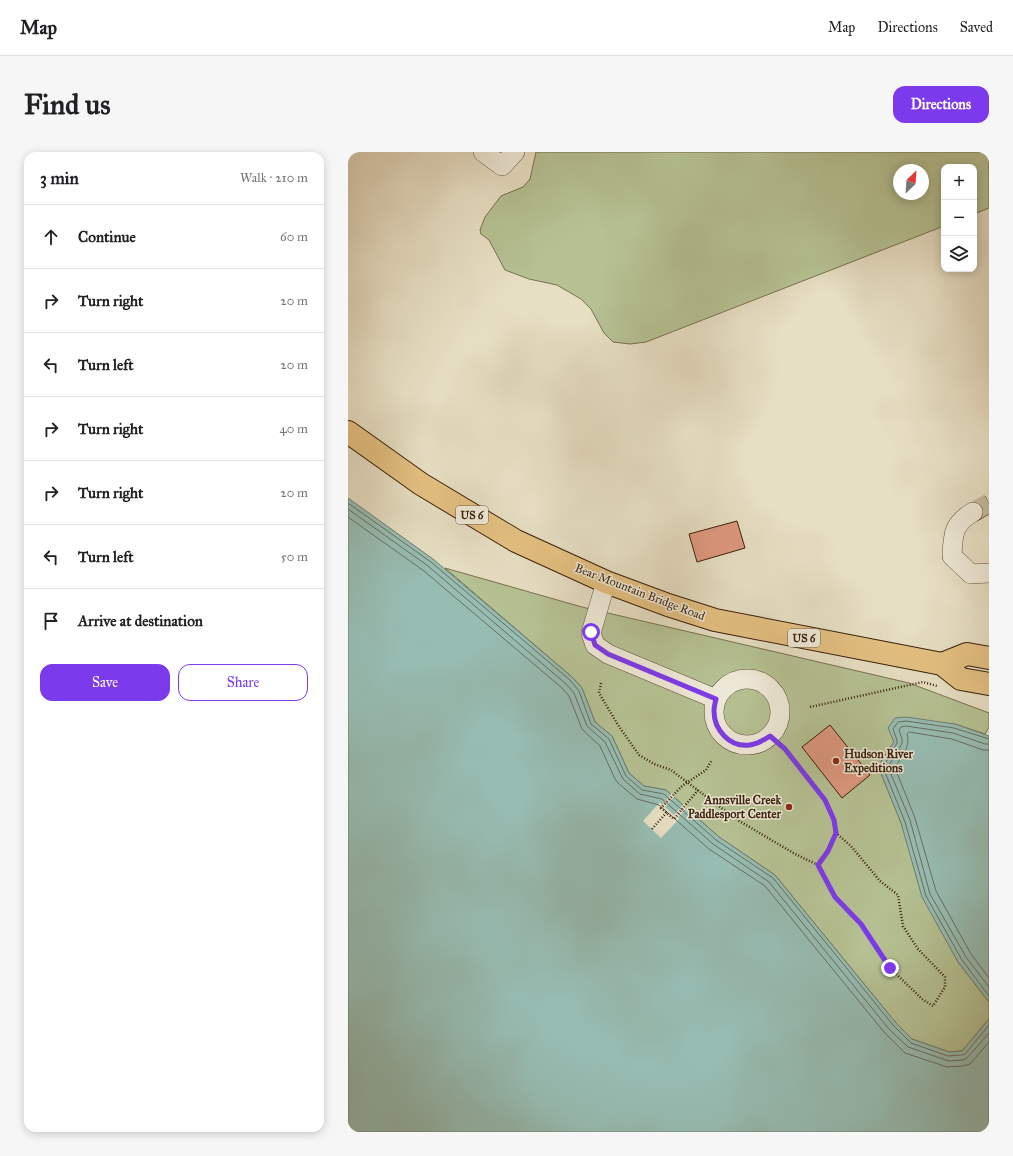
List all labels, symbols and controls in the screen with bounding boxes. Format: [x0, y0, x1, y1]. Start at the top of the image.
text: Map [20, 16, 57, 39]
text: Map [828, 19, 855, 36]
text: Directions [877, 19, 938, 36]
text: Saved [960, 19, 993, 36]
button: Directions [893, 86, 989, 123]
text: Find us [24, 87, 110, 122]
north arrow [893, 164, 929, 200]
map controls [941, 164, 977, 272]
button: + [941, 164, 977, 200]
text: 3 min [40, 168, 79, 189]
text: Walk · 210 m [240, 170, 308, 186]
button: − [941, 200, 977, 236]
icon: ahead [40, 226, 62, 248]
text: Continue [78, 228, 136, 246]
text: 60 m [280, 229, 308, 245]
button: layers [941, 236, 977, 272]
icon: right [40, 290, 62, 312]
text: Turn right [78, 292, 143, 310]
text: 20 m [280, 293, 308, 309]
icon: left [40, 354, 62, 376]
text: Turn left [78, 356, 134, 374]
text: 20 m [280, 357, 308, 373]
icon: right [40, 418, 62, 440]
text: Turn right [78, 420, 143, 438]
text: 40 m [279, 421, 308, 437]
icon: right [40, 482, 62, 504]
text: Turn right [78, 484, 143, 502]
text: 20 m [280, 485, 308, 501]
road number: US 6 [456, 506, 488, 524]
icon: left [40, 546, 62, 568]
text: Turn left [78, 548, 134, 566]
text: 50 m [281, 549, 308, 565]
street label: Bear Mountain Bridge Road [573, 561, 707, 624]
icon: arrive [40, 610, 62, 632]
text: Arrive at destination [78, 612, 203, 630]
route start [582, 623, 600, 641]
road number: US 6 [788, 629, 820, 647]
button: Save [40, 664, 170, 701]
button: Share [178, 664, 308, 701]
place label: Hudson River Expeditions [844, 747, 913, 776]
marker: Hudson River Expeditions [831, 756, 841, 766]
place label: Annsville Creek Paddlesport Center [688, 793, 781, 822]
marker: Annsville Creek Paddlesport Center [784, 802, 794, 812]
route end [881, 959, 899, 977]

